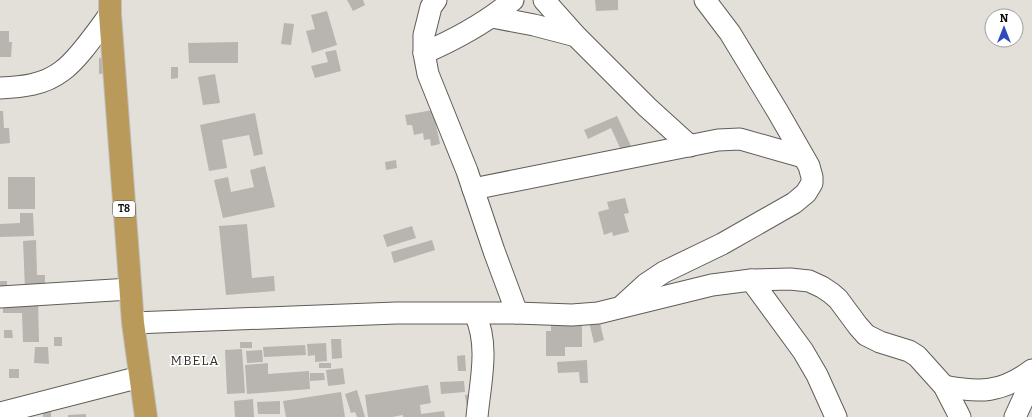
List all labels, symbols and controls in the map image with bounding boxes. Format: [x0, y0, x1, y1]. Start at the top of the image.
north arrow [984, 8, 1024, 48]
text: N [1000, 12, 1009, 25]
road number: T8 [113, 201, 135, 217]
district label: MBELA [171, 353, 219, 368]

